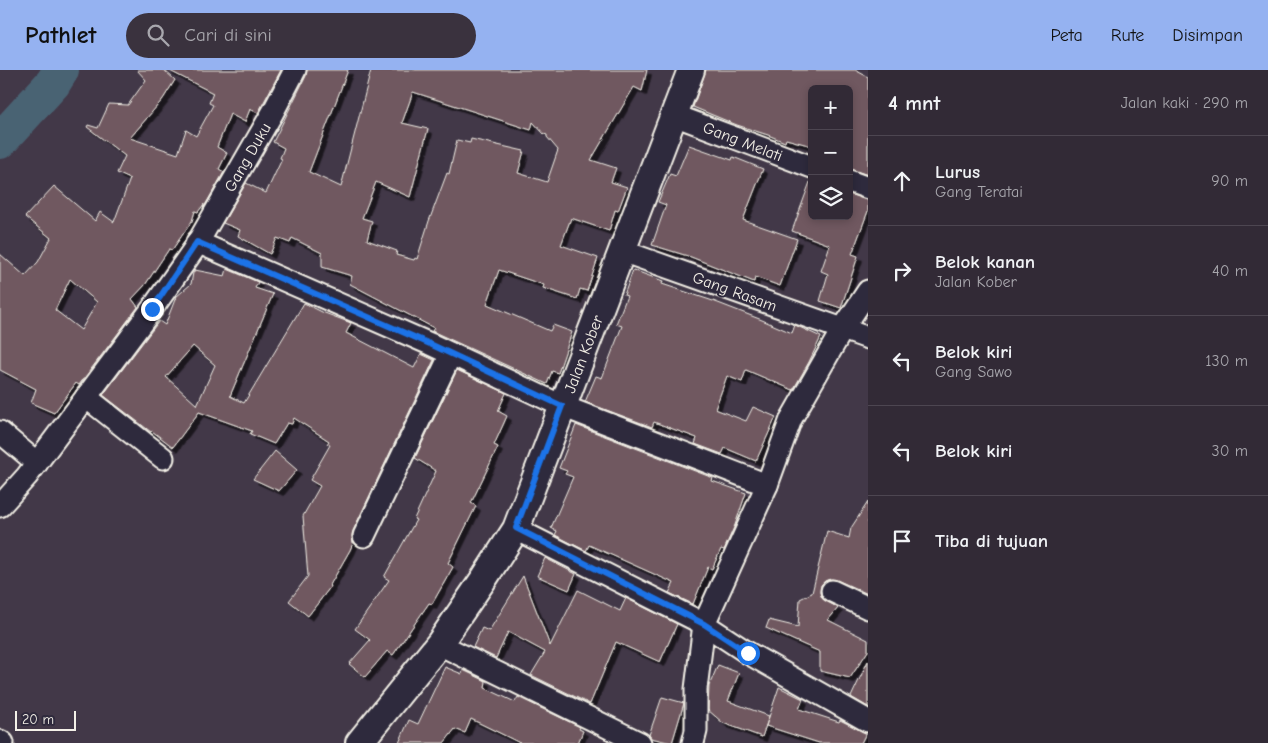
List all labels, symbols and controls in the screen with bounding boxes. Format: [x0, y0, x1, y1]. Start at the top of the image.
search box [126, 13, 476, 58]
text: Pathlet [25, 21, 96, 49]
icon: search [144, 21, 172, 49]
text: Cari di sini [184, 24, 272, 46]
text: Peta [1050, 25, 1083, 46]
text: Rute [1111, 25, 1144, 46]
text: Disimpan [1172, 25, 1243, 46]
map controls [808, 85, 853, 220]
button: + [808, 85, 853, 130]
text: 4 mnt [888, 91, 940, 115]
text: Jalan kaki · 290 m [1121, 94, 1248, 112]
street label: Gang Melati [700, 119, 785, 165]
street label: Gang Duku [221, 120, 275, 195]
button: − [808, 130, 853, 175]
text: Lurus [935, 161, 980, 183]
icon: ahead [888, 167, 916, 195]
text: 90 m [1211, 172, 1248, 190]
button: layers [808, 175, 853, 220]
text: Gang Teratai [935, 183, 1023, 201]
text: Belok kanan [935, 251, 1035, 273]
icon: right [888, 257, 916, 285]
text: 40 m [1212, 262, 1248, 280]
street label: Gang Rasam [690, 268, 779, 315]
text: Jalan Kober [935, 273, 1017, 291]
route end [141, 298, 164, 321]
street label: Jalan Kober [561, 312, 607, 396]
text: Belok kiri [935, 341, 1012, 363]
icon: left [888, 347, 916, 375]
text: 130 m [1205, 352, 1248, 370]
text: Gang Sawo [935, 363, 1012, 381]
icon: left [888, 437, 916, 465]
text: Belok kiri [935, 440, 1012, 462]
text: 30 m [1212, 442, 1248, 460]
icon: arrive [888, 527, 916, 555]
text: Tiba di tujuan [935, 530, 1048, 552]
route start [737, 642, 760, 665]
scale bar [15, 708, 76, 731]
text: 20 m [22, 711, 54, 728]

